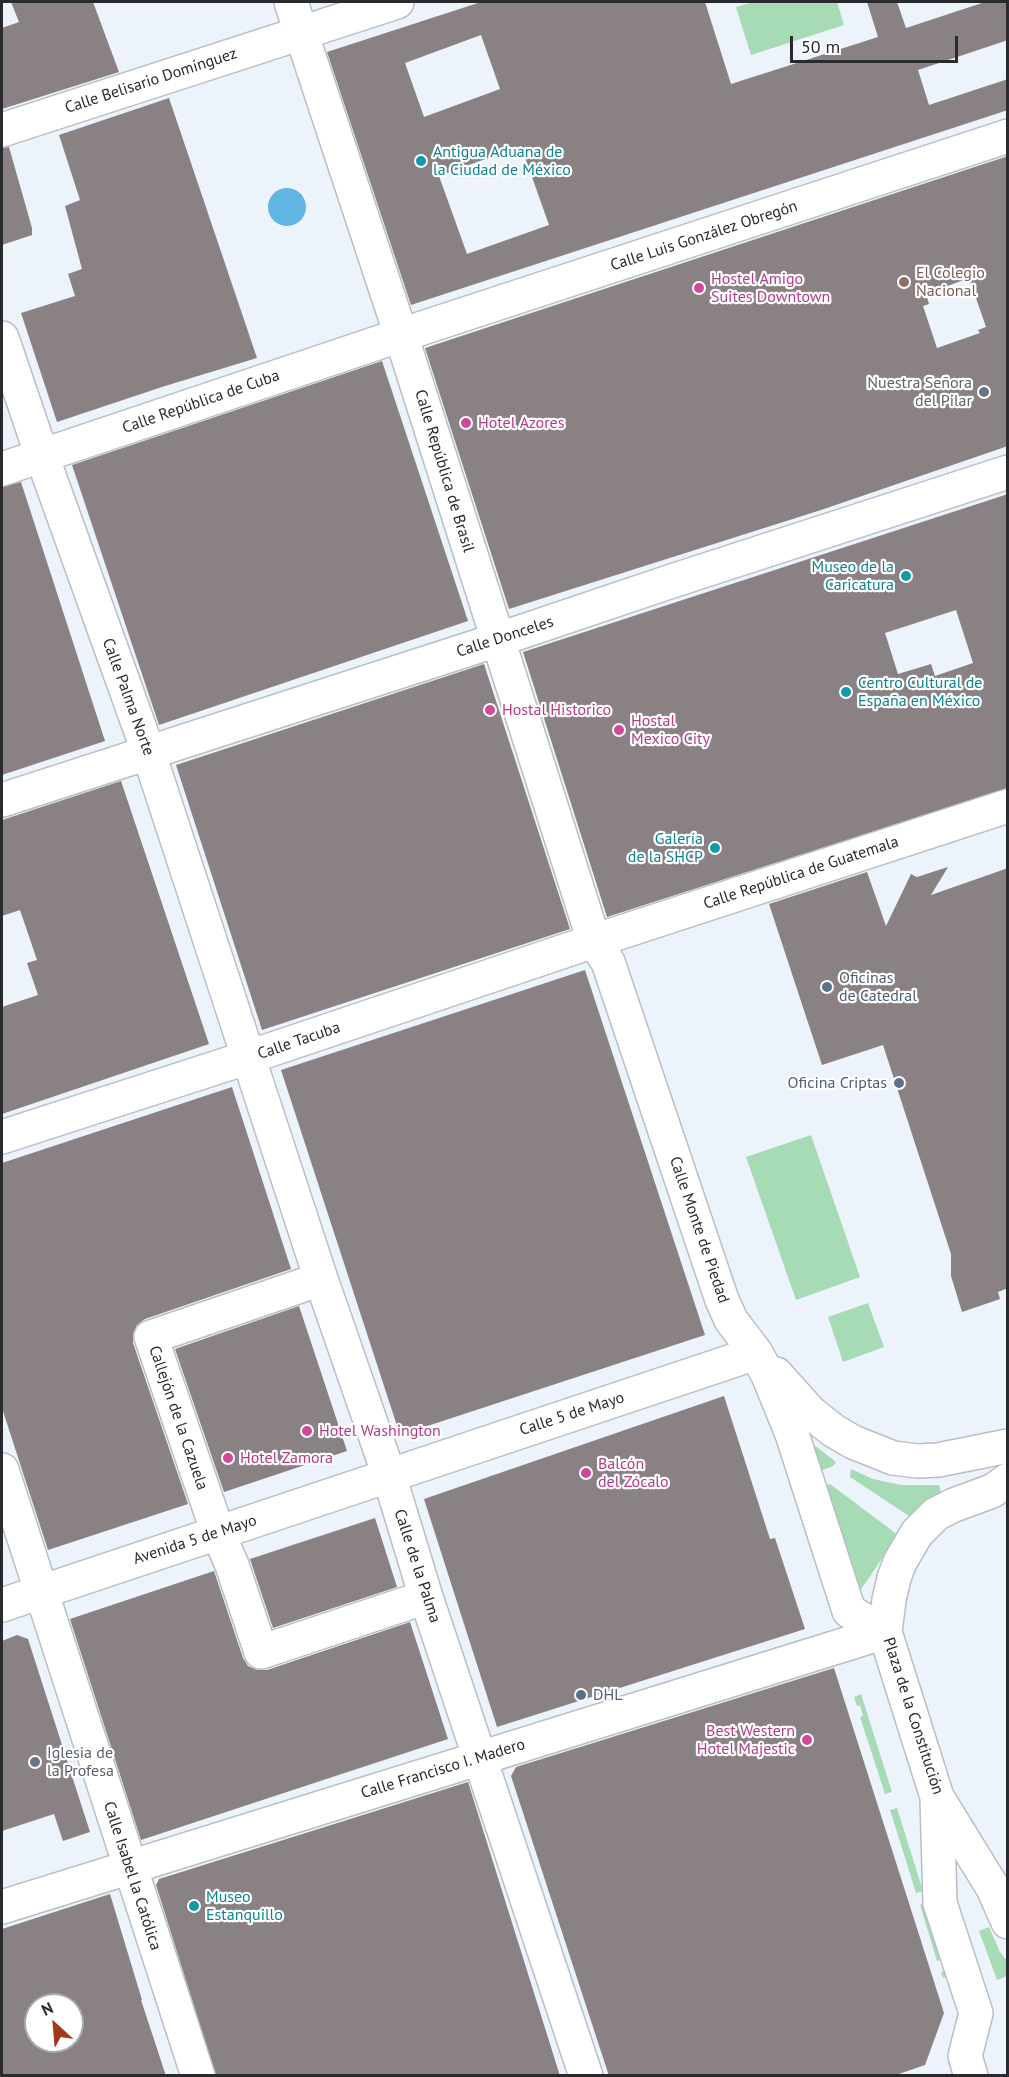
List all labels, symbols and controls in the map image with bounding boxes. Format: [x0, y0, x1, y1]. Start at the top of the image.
scale bar [793, 24, 961, 62]
text: 50 m [801, 35, 840, 58]
street label: Calle Belisario Domínguez [63, 44, 239, 118]
place label: Antigua Aduana de la Ciudad de México [433, 142, 571, 180]
marker: Antigua Aduana de la Ciudad de México [414, 154, 428, 168]
street label: Calle Luis González Obregón [608, 197, 800, 275]
place label: El Colegio Nacional [916, 263, 985, 301]
place label: Hostel Amigo Suites Downtown [711, 269, 830, 307]
marker: El Colegio Nacional [897, 275, 911, 289]
marker: Hostel Amigo Suites Downtown [692, 281, 706, 295]
street label: Calle República de Cuba [120, 366, 282, 438]
place label: Nuestra Señora del Pilar [867, 373, 972, 411]
marker: Nuestra Señora del Pilar [977, 385, 991, 399]
street label: Calle República de Brasil [410, 387, 478, 555]
place label: Hotel Azores [478, 413, 564, 433]
marker: Hotel Azores [459, 416, 473, 430]
place label: Museo de la Caricatura [812, 557, 894, 595]
marker: Museo de la Caricatura [899, 569, 913, 583]
street label: Calle Donceles [454, 612, 556, 662]
street label: Calle Palma Norte [98, 636, 158, 758]
place label: Centro Cultural de España en México [858, 673, 982, 711]
marker: Centro Cultural de España en México [839, 685, 853, 699]
place label: Hostal Historico [502, 700, 611, 720]
marker: Hostal Historico [483, 703, 497, 717]
place label: Hostal Mexico City [631, 711, 710, 749]
marker: Hostal Mexico City [612, 723, 626, 737]
place label: Galería de la SHCP [628, 829, 703, 867]
street label: Calle República de Guatemala [701, 832, 901, 914]
marker: Galería de la SHCP [708, 841, 722, 855]
place label: Oficinas de Catedral [839, 968, 917, 1006]
marker: Oficinas de Catedral [820, 980, 834, 994]
street label: Calle Tacuba [255, 1018, 343, 1064]
place label: Oficina Criptas [788, 1073, 887, 1093]
marker: Oficina Criptas [892, 1076, 906, 1090]
street label: Calle Monte de Piedad [665, 1154, 733, 1306]
street label: Callejón de la Cazuela [144, 1343, 212, 1493]
street label: Calle 5 de Mayo [517, 1388, 627, 1440]
place label: Hotel Washington [319, 1421, 441, 1441]
marker: Hotel Washington [300, 1424, 314, 1438]
place label: Hotel Zamora [240, 1448, 333, 1468]
marker: Hotel Zamora [221, 1451, 235, 1465]
place label: Balcón del Zócalo [598, 1454, 669, 1492]
marker: Balcón del Zócalo [579, 1466, 593, 1480]
street label: Calle de la Palma [390, 1507, 444, 1625]
street label: Avenida 5 de Mayo [131, 1511, 259, 1569]
street label: Plaza de la Constitución [879, 1635, 947, 1797]
place label: DHL [593, 1685, 622, 1705]
marker: DHL [574, 1688, 588, 1702]
place label: Best Western Hotel Majestic [697, 1721, 795, 1759]
marker: Best Western Hotel Majestic [800, 1733, 814, 1747]
street label: Calle Francisco I. Madero [359, 1735, 527, 1803]
place label: Iglesia de la Profesa [47, 1743, 114, 1781]
marker: Iglesia de la Profesa [28, 1755, 42, 1769]
street label: Calle Isabel la Católica [99, 1799, 165, 1953]
place label: Museo Estanquillo [206, 1887, 283, 1925]
marker: Museo Estanquillo [187, 1899, 201, 1913]
north arrow [24, 1993, 84, 2053]
text: N [38, 1997, 56, 2020]

